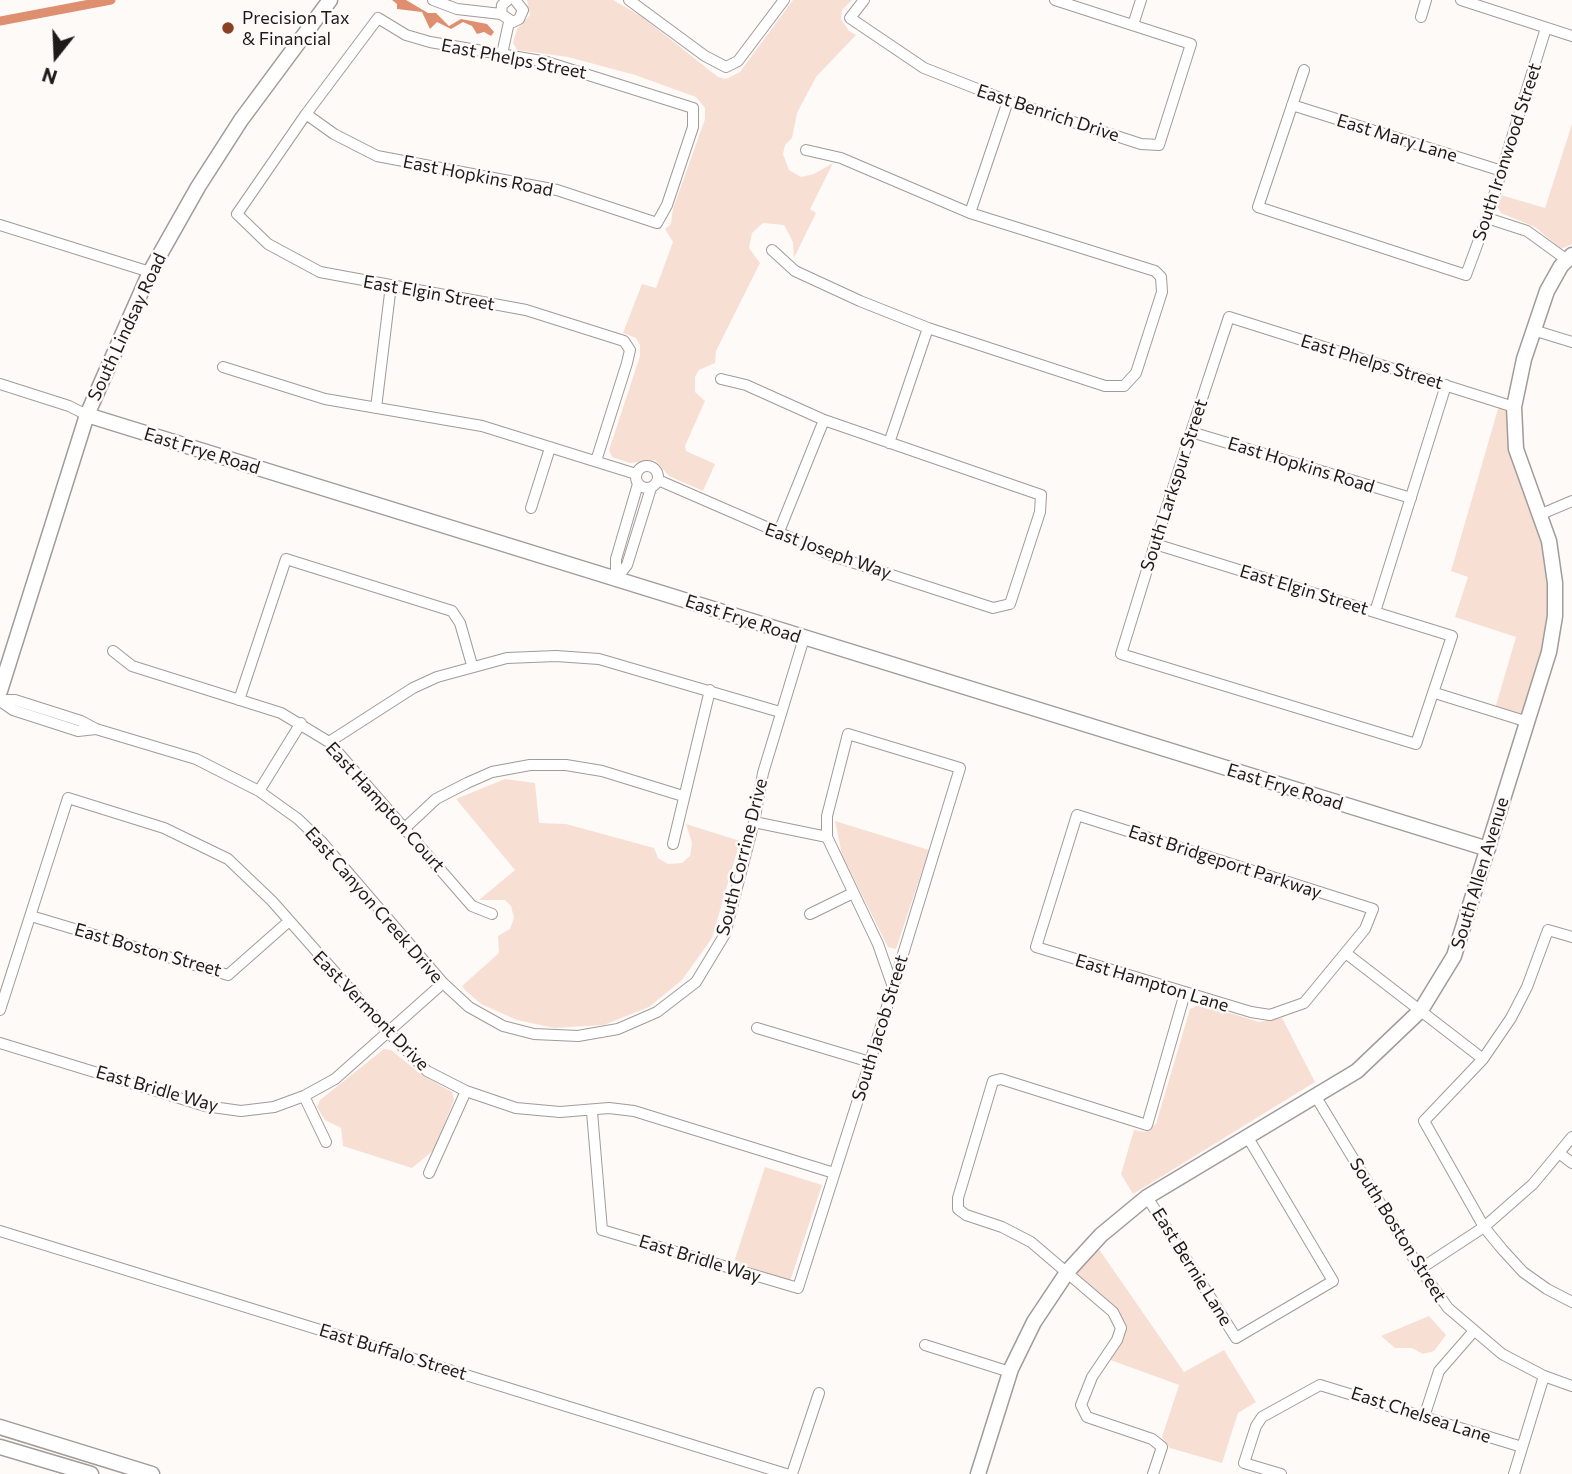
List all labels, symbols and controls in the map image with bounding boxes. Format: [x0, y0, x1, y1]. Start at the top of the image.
place label: Precision Tax & Financial [242, 7, 350, 50]
marker: Precision Tax & Financial [220, 20, 236, 36]
north arrow [21, 21, 91, 91]
street label: East Phelps Street [439, 34, 589, 84]
street label: South Ironwood Street [1468, 60, 1546, 244]
text: N [39, 63, 60, 90]
street label: East Benrich Drive [974, 80, 1122, 146]
street label: East Mary Lane [1334, 109, 1460, 167]
street label: East Hopkins Road [401, 151, 555, 201]
street label: South Lindsay Road [83, 250, 171, 404]
street label: East Elgin Street [361, 271, 497, 315]
street label: East Phelps Street [1298, 330, 1446, 394]
street label: South Larkspur Street [1136, 396, 1212, 574]
street label: East Frye Road [141, 423, 263, 479]
street label: East Hopkins Road [1225, 432, 1377, 498]
street label: East Joseph Way [762, 518, 894, 584]
street label: East Elgin Street [1237, 560, 1371, 620]
street label: East Frye Road [682, 590, 804, 648]
street label: East Hampton Court [321, 737, 449, 877]
street label: East Frye Road [1224, 759, 1346, 815]
street label: South Corrine Drive [712, 776, 772, 938]
street label: South Allen Avenue [1447, 795, 1513, 951]
street label: East Bridgeport Parkway [1126, 821, 1324, 903]
street label: East Canyon Creek Drive [300, 823, 448, 987]
street label: East Boston Street [72, 919, 224, 981]
street label: East Vermont Drive [308, 947, 434, 1075]
street label: East Hampton Lane [1073, 949, 1231, 1017]
street label: South Jacob Street [847, 952, 913, 1104]
street label: East Bridle Way [93, 1061, 221, 1117]
street label: South Boston Street [1345, 1154, 1451, 1306]
street label: East Bernie Lane [1147, 1204, 1237, 1330]
street label: East Bridle Way [636, 1230, 764, 1288]
street label: East Buffalo Street [316, 1319, 470, 1385]
street label: East Chelsea Lane [1348, 1382, 1494, 1448]

